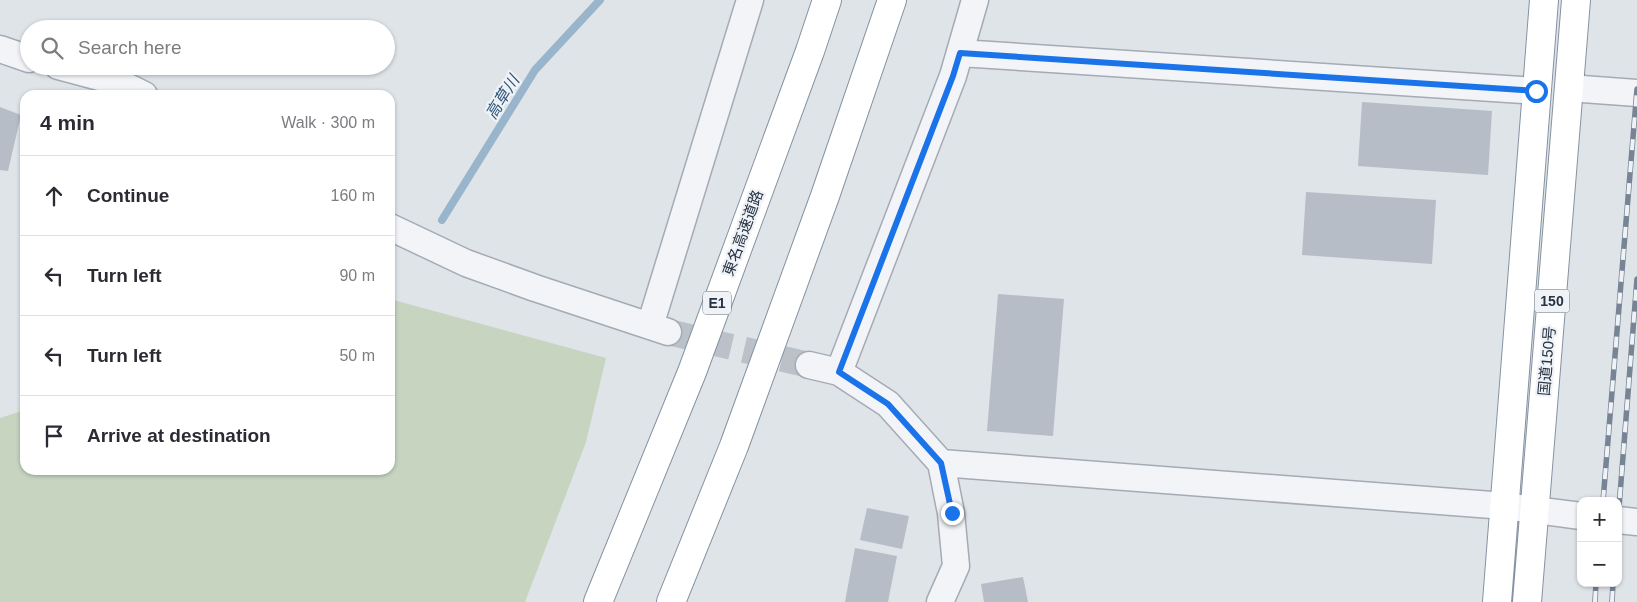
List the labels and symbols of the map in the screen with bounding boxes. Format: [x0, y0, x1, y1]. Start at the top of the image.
water label: 高草川 [482, 71, 523, 122]
route start [1525, 80, 1548, 103]
street label: 東名高速道路 [719, 188, 766, 278]
road number: 150 [1534, 290, 1570, 312]
road number: E1 [703, 292, 731, 314]
street label: 国道150号 [1535, 325, 1558, 397]
route end [941, 502, 964, 525]

